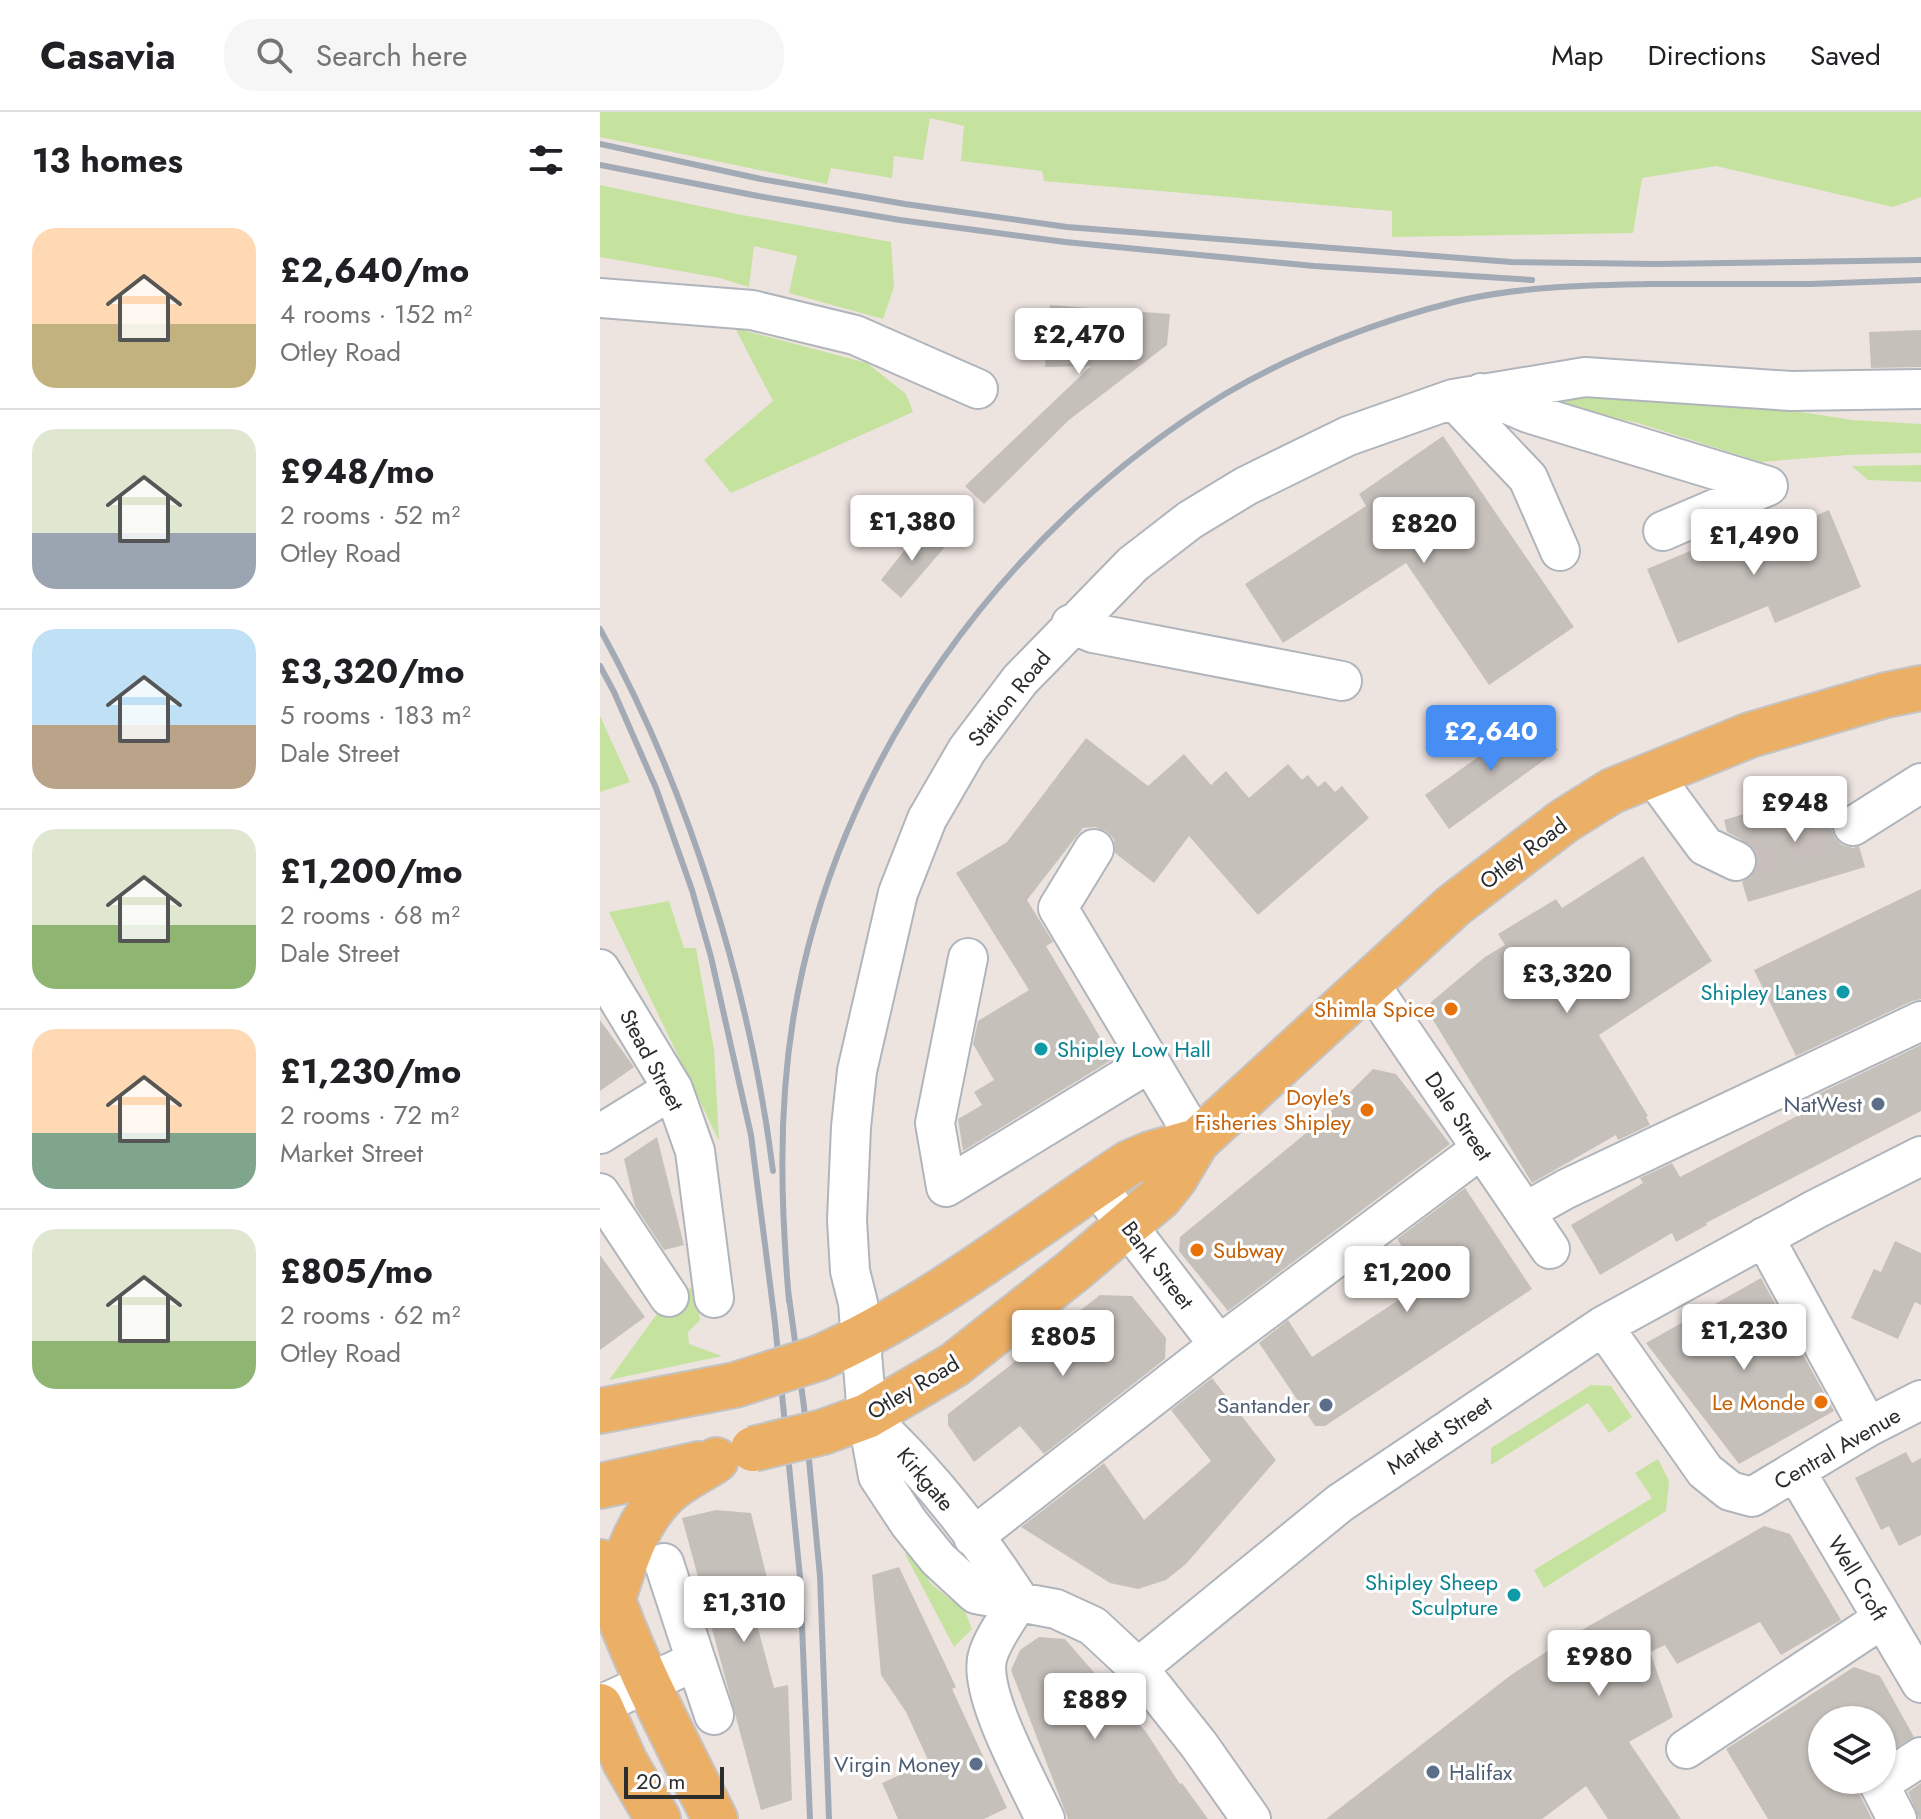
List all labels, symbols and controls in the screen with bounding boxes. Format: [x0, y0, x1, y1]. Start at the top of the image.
search box [224, 19, 784, 91]
text: Casavia [40, 28, 176, 83]
icon: search [252, 33, 296, 77]
text: Search here [316, 34, 468, 77]
text: Map [1551, 35, 1603, 76]
text: Directions [1647, 35, 1766, 76]
text: Saved [1810, 35, 1881, 76]
text: 13 homes [32, 136, 183, 185]
icon: filters [524, 138, 568, 182]
text: £2,640/mo [280, 246, 469, 295]
icon: home [96, 260, 192, 356]
text: 4 rooms · 152 m² [280, 295, 472, 333]
pin: £2,470 [1014, 308, 1144, 376]
text: £2,470 [1033, 315, 1125, 353]
text: Otley Road [280, 333, 401, 371]
text: £948/mo [280, 447, 434, 496]
icon: home [96, 461, 192, 557]
pin: £1,380 [847, 495, 977, 563]
text: 2 rooms · 52 m² [280, 496, 460, 534]
pin: £820 [1377, 497, 1471, 565]
text: £1,380 [868, 502, 956, 540]
text: £820 [1391, 504, 1457, 542]
pin: £1,490 [1689, 509, 1819, 577]
text: £1,490 [1709, 516, 1799, 554]
text: Otley Road [280, 534, 401, 572]
street label: Station Road [960, 643, 1058, 753]
text: £3,320/mo [280, 647, 465, 696]
icon: home [96, 661, 192, 757]
text: 5 rooms · 183 m² [280, 696, 471, 734]
pin: £2,640 [1426, 705, 1556, 773]
text: £2,640 [1444, 712, 1538, 750]
text: Dale Street [280, 734, 399, 772]
pin: £948 [1748, 776, 1842, 844]
text: £948 [1761, 783, 1829, 821]
street label: Otley Road [1472, 809, 1574, 897]
text: £1,200/mo [280, 847, 463, 896]
icon: home [96, 861, 192, 957]
text: 2 rooms · 68 m² [280, 896, 460, 934]
text: Dale Street [280, 934, 399, 972]
pin: £3,320 [1502, 947, 1632, 1015]
text: £3,320 [1522, 954, 1612, 992]
place label: Shipley Lanes [1701, 976, 1827, 1008]
marker: Shipley Lanes [1834, 983, 1852, 1001]
place label: Shimla Spice [1314, 993, 1435, 1025]
marker: Shimla Spice [1442, 1000, 1460, 1018]
street label: Stead Street [612, 1004, 692, 1117]
place label: Shipley Low Hall [1057, 1033, 1211, 1065]
marker: Shipley Low Hall [1032, 1040, 1050, 1058]
text: £1,230/mo [280, 1047, 461, 1096]
icon: home [96, 1061, 192, 1157]
street label: Dale Street [1417, 1065, 1501, 1167]
place label: Doyle's Fisheries Shipley [1195, 1081, 1351, 1138]
place label: NatWest [1784, 1088, 1863, 1120]
marker: NatWest [1869, 1095, 1887, 1113]
text: 2 rooms · 72 m² [280, 1096, 459, 1134]
marker: Doyle's Fisheries Shipley [1358, 1101, 1376, 1119]
text: Market Street [280, 1134, 423, 1172]
street label: Bank Street [1114, 1214, 1202, 1316]
place label: Subway [1213, 1234, 1284, 1266]
marker: Subway [1188, 1241, 1206, 1259]
pin: £1,200 [1342, 1246, 1472, 1314]
text: £805/mo [280, 1247, 433, 1296]
text: £1,200 [1362, 1253, 1452, 1291]
icon: home [96, 1261, 192, 1357]
text: 2 rooms · 62 m² [280, 1296, 461, 1334]
pin: £1,230 [1679, 1304, 1809, 1372]
pin: £805 [1016, 1310, 1110, 1378]
text: £1,230 [1700, 1311, 1788, 1349]
text: £805 [1030, 1317, 1096, 1355]
text: Otley Road [280, 1334, 401, 1372]
street label: Otley Road [861, 1347, 965, 1427]
place label: Le Monde [1712, 1386, 1805, 1418]
street label: Market Street [1380, 1388, 1499, 1482]
place label: Santander [1217, 1389, 1310, 1421]
marker: Le Monde [1812, 1393, 1830, 1411]
marker: Santander [1317, 1396, 1335, 1414]
street label: Central Avenue [1768, 1399, 1906, 1497]
street label: Kirkgate [890, 1440, 962, 1518]
street label: Well Croft [1820, 1529, 1896, 1627]
place label: Shipley Sheep Sculpture [1365, 1566, 1498, 1623]
pin: £1,310 [679, 1576, 809, 1644]
text: £1,310 [702, 1583, 786, 1621]
marker: Shipley Sheep Sculpture [1505, 1586, 1523, 1604]
pin: £980 [1552, 1630, 1646, 1698]
text: £980 [1566, 1637, 1632, 1675]
pin: £889 [1048, 1673, 1142, 1741]
text: £889 [1062, 1680, 1128, 1718]
map controls [1808, 1706, 1896, 1794]
button: layers [1808, 1706, 1896, 1794]
place label: Virgin Money [834, 1748, 960, 1780]
marker: Virgin Money [967, 1755, 985, 1773]
place label: Halifax [1449, 1756, 1513, 1788]
scale bar [624, 1763, 724, 1799]
marker: Halifax [1424, 1763, 1442, 1781]
text: 20 m [636, 1765, 685, 1797]

